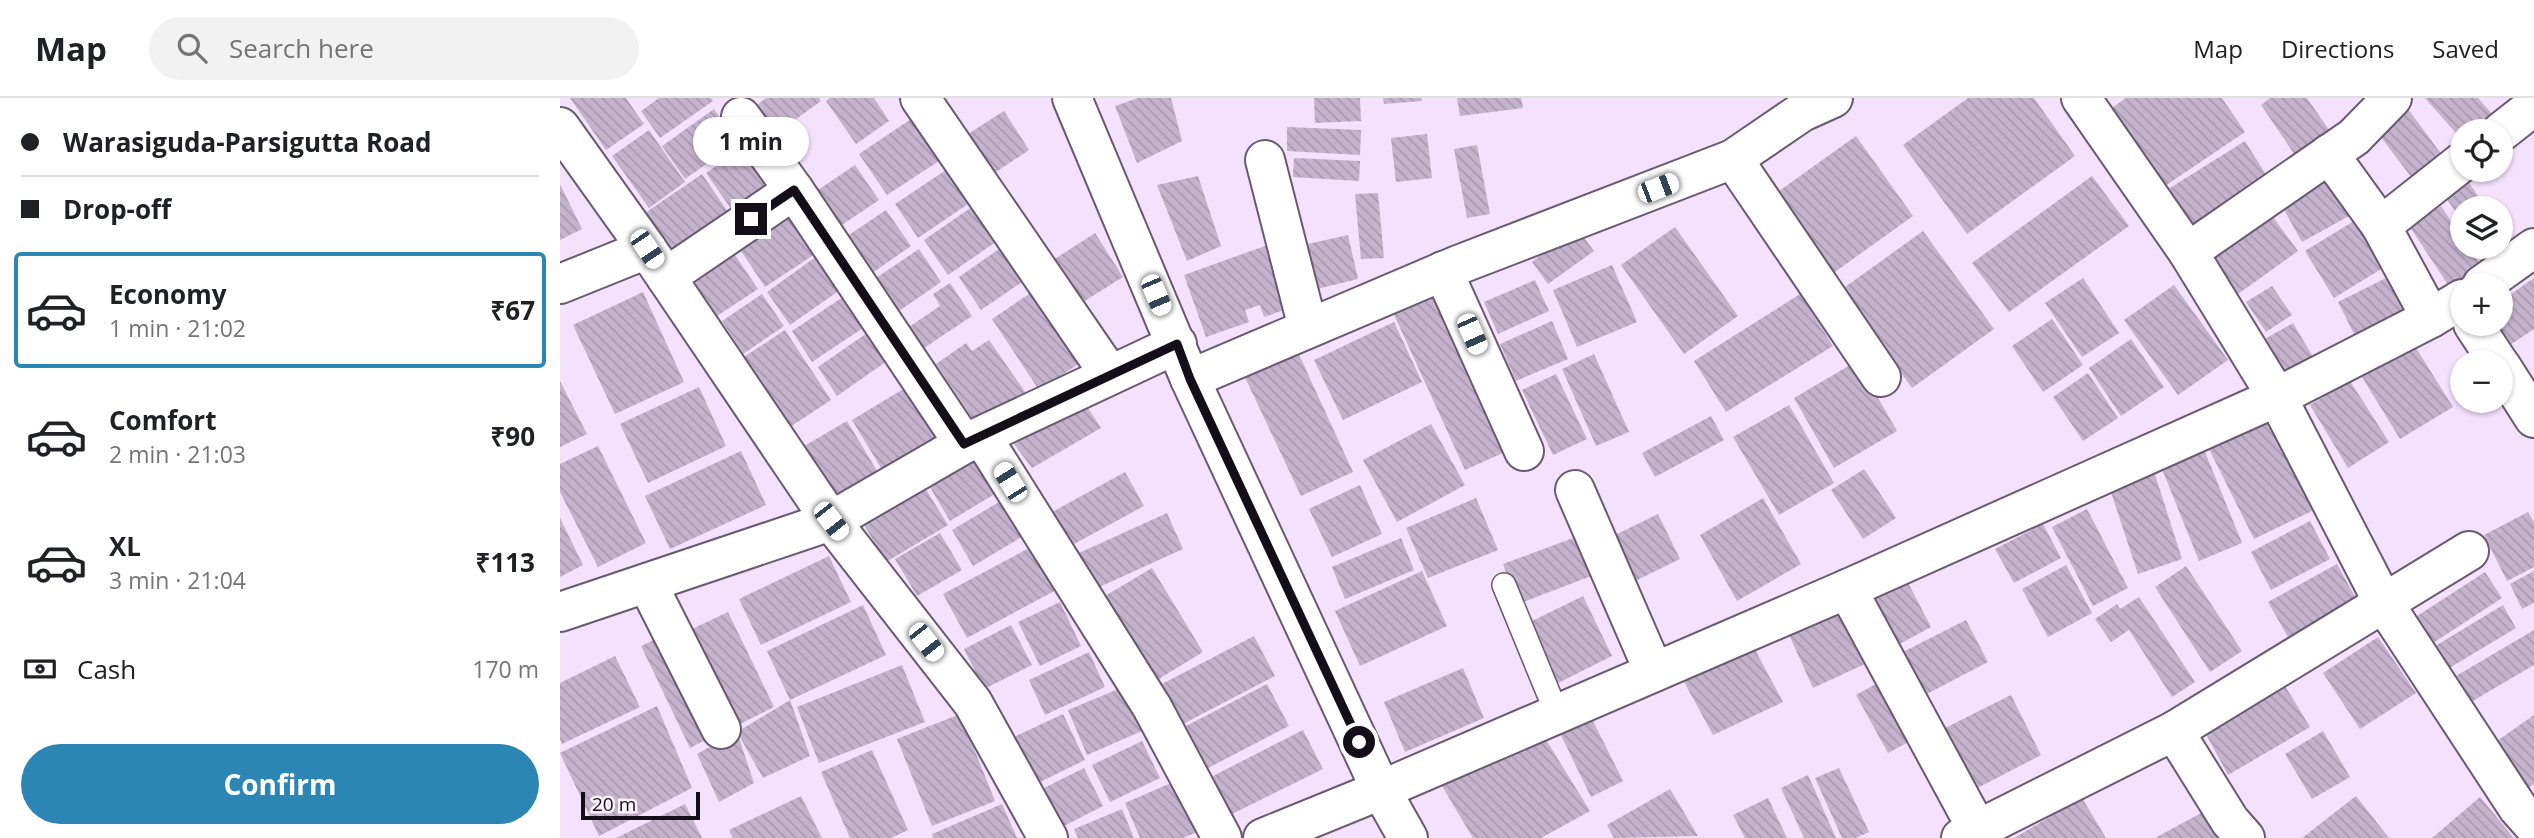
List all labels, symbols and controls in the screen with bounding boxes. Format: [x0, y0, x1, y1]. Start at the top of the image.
search box [149, 17, 639, 80]
text: Map [35, 26, 107, 71]
icon: search [173, 29, 211, 67]
text: Search here [229, 30, 374, 66]
text: Map [2193, 32, 2243, 65]
text: Directions [2281, 32, 2394, 65]
text: Saved [2432, 32, 2499, 65]
callout: 1 min [693, 117, 809, 166]
map controls [2450, 119, 2513, 413]
button: locate [2450, 119, 2513, 182]
text: Warasiguda-Parsigutta Road [63, 124, 431, 160]
text: 1 min [719, 125, 783, 157]
car [1635, 171, 1682, 205]
text: Drop-off [63, 191, 171, 227]
button: layers [2450, 196, 2513, 259]
route end [735, 203, 767, 235]
car [627, 226, 668, 272]
car [1139, 272, 1174, 318]
button: + [2450, 273, 2513, 336]
text: Economy [109, 276, 227, 312]
icon: car [25, 279, 88, 342]
text: ₹67 [490, 292, 535, 328]
car [1454, 311, 1491, 357]
text: 1 min · 21:02 [109, 312, 246, 344]
button: − [2450, 350, 2513, 413]
text: Comfort [109, 402, 216, 438]
icon: car [25, 405, 88, 468]
text: ₹90 [490, 418, 535, 454]
text: 2 min · 21:03 [109, 438, 246, 470]
car [990, 459, 1031, 505]
car [810, 498, 853, 544]
text: XL [109, 528, 141, 564]
icon: car [25, 531, 88, 594]
text: ₹113 [476, 544, 535, 580]
text: 3 min · 21:04 [109, 564, 246, 596]
car [905, 619, 948, 665]
icon: cash [21, 650, 59, 688]
text: Cash [77, 651, 136, 687]
text: 170 m [472, 653, 539, 685]
route start [1343, 726, 1375, 758]
button: Confirm [21, 744, 539, 824]
scale bar [581, 789, 700, 821]
text: 20 m [592, 791, 636, 817]

